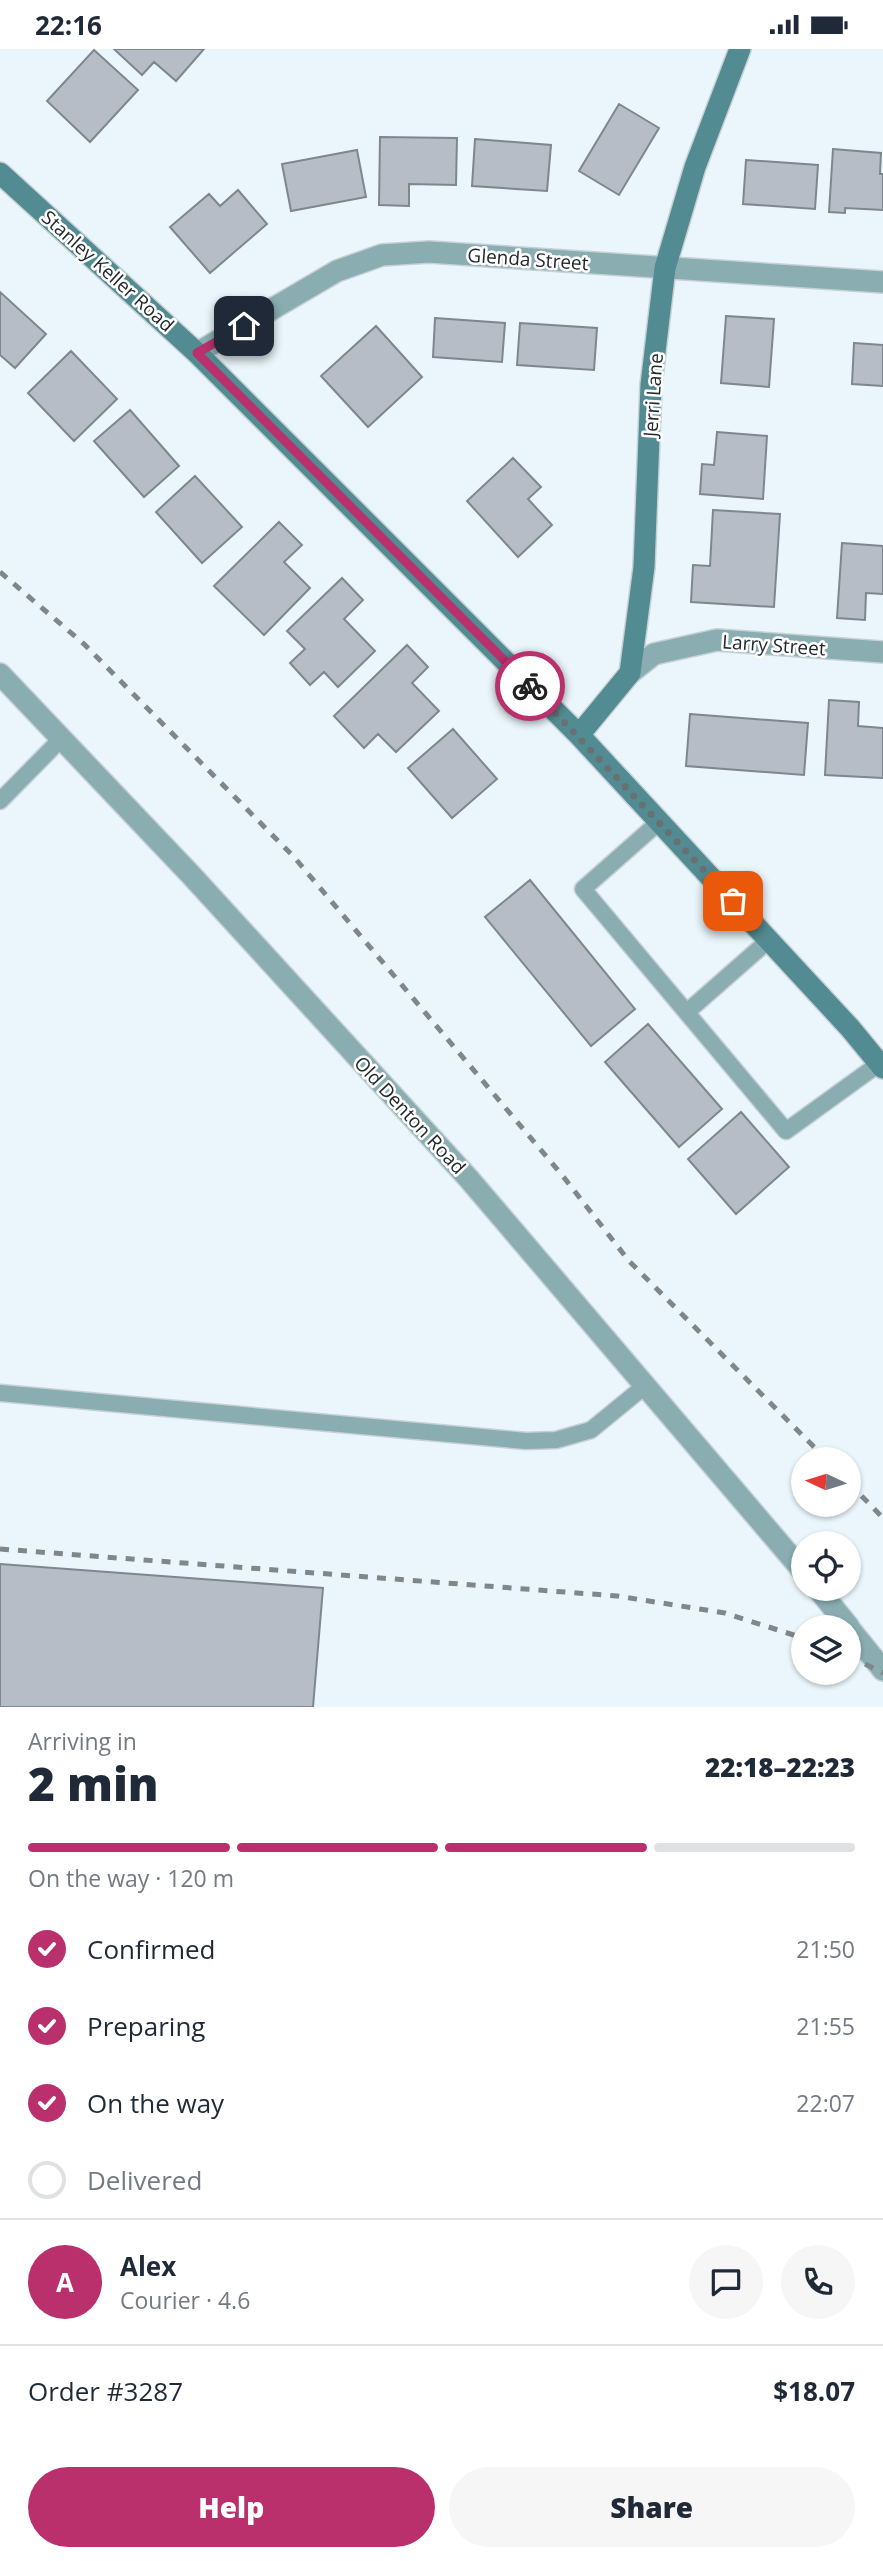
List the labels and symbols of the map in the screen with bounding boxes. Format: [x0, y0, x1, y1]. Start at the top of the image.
street label: Stanley Keller Road [36, 204, 180, 338]
street label: Glenda Street [467, 242, 590, 276]
pin [214, 296, 274, 356]
street label: Jerri Lane [637, 352, 669, 440]
street label: Larry Street [721, 628, 827, 662]
courier [495, 651, 565, 721]
pin [703, 871, 763, 931]
street label: Old Denton Road [349, 1050, 471, 1180]
north arrow [791, 1447, 861, 1517]

